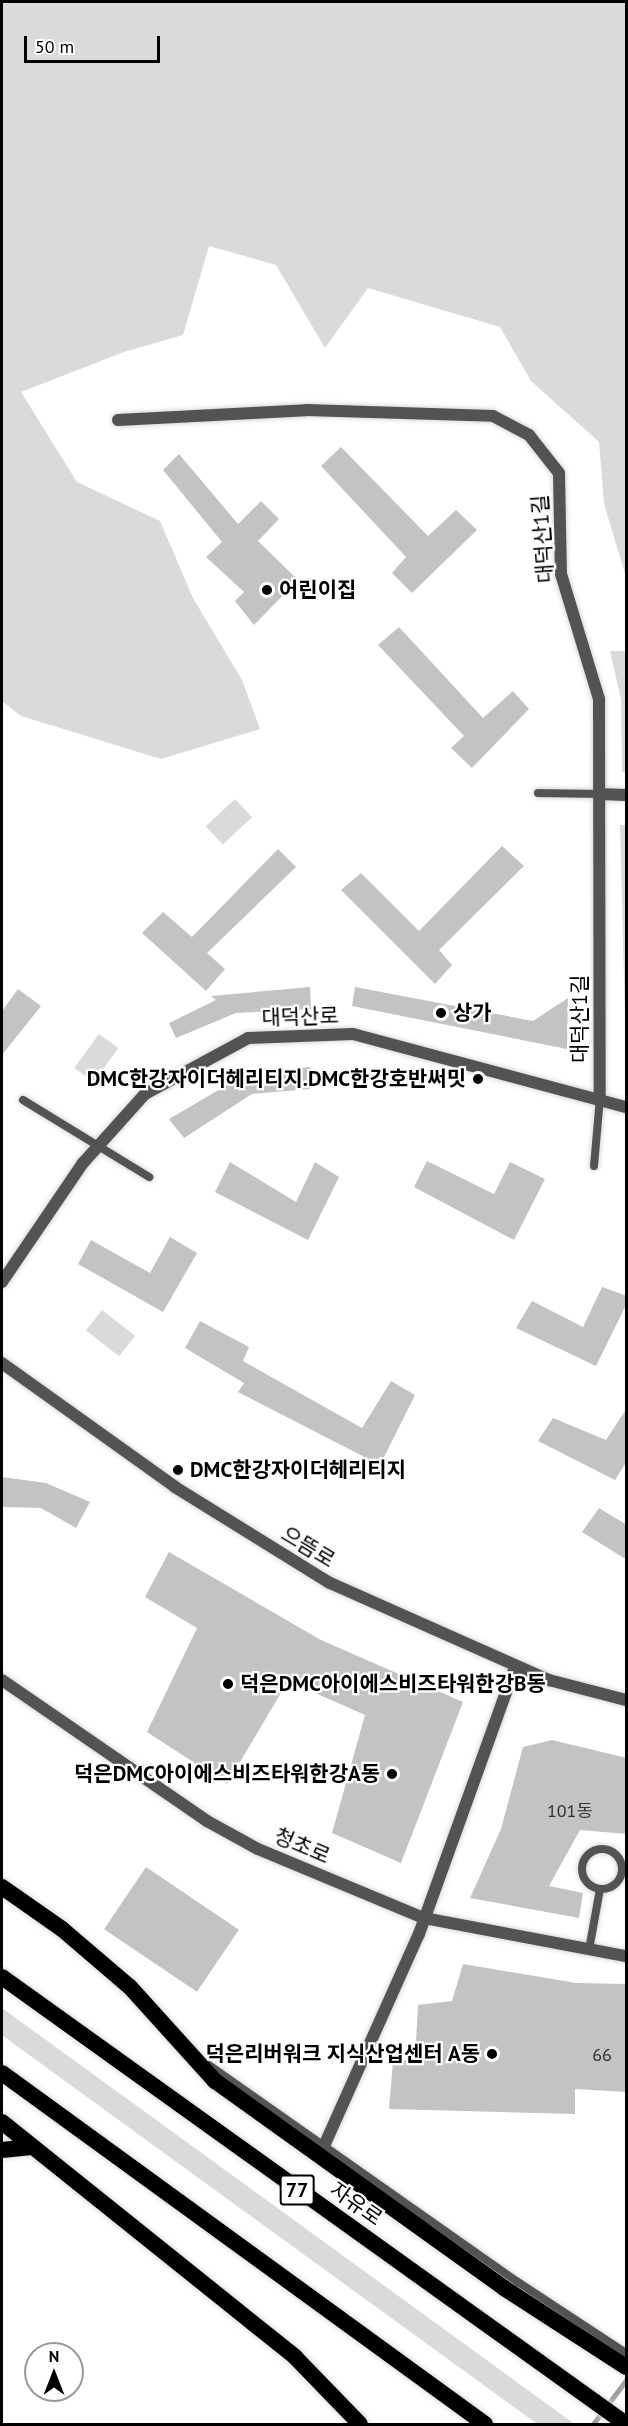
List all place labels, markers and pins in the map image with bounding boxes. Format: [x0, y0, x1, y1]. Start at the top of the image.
place label: 어린이집 [279, 577, 356, 603]
marker: 어린이집 [260, 583, 274, 597]
place label: 상가 [453, 1000, 492, 1026]
marker: 상가 [434, 1006, 448, 1020]
place label: DMC한강자이더헤리티지.DMC한강호반써밋 [87, 1066, 466, 1092]
marker: DMC한강자이더헤리티지.DMC한강호반써밋 [471, 1072, 485, 1086]
place label: DMC한강자이더헤리티지 [190, 1457, 406, 1483]
marker: DMC한강자이더헤리티지 [171, 1463, 185, 1477]
place label: 덕은DMC아이에스비즈타워한강B동 [240, 1671, 546, 1697]
marker: 덕은DMC아이에스비즈타워한강B동 [221, 1677, 235, 1691]
place label: 덕은DMC아이에스비즈타워한강A동 [74, 1761, 380, 1787]
marker: 덕은DMC아이에스비즈타워한강A동 [385, 1767, 399, 1781]
place label: 덕은리버워크 지식산업센터 A동 [206, 2041, 480, 2067]
marker: 덕은리버워크 지식산업센터 A동 [485, 2047, 499, 2061]

